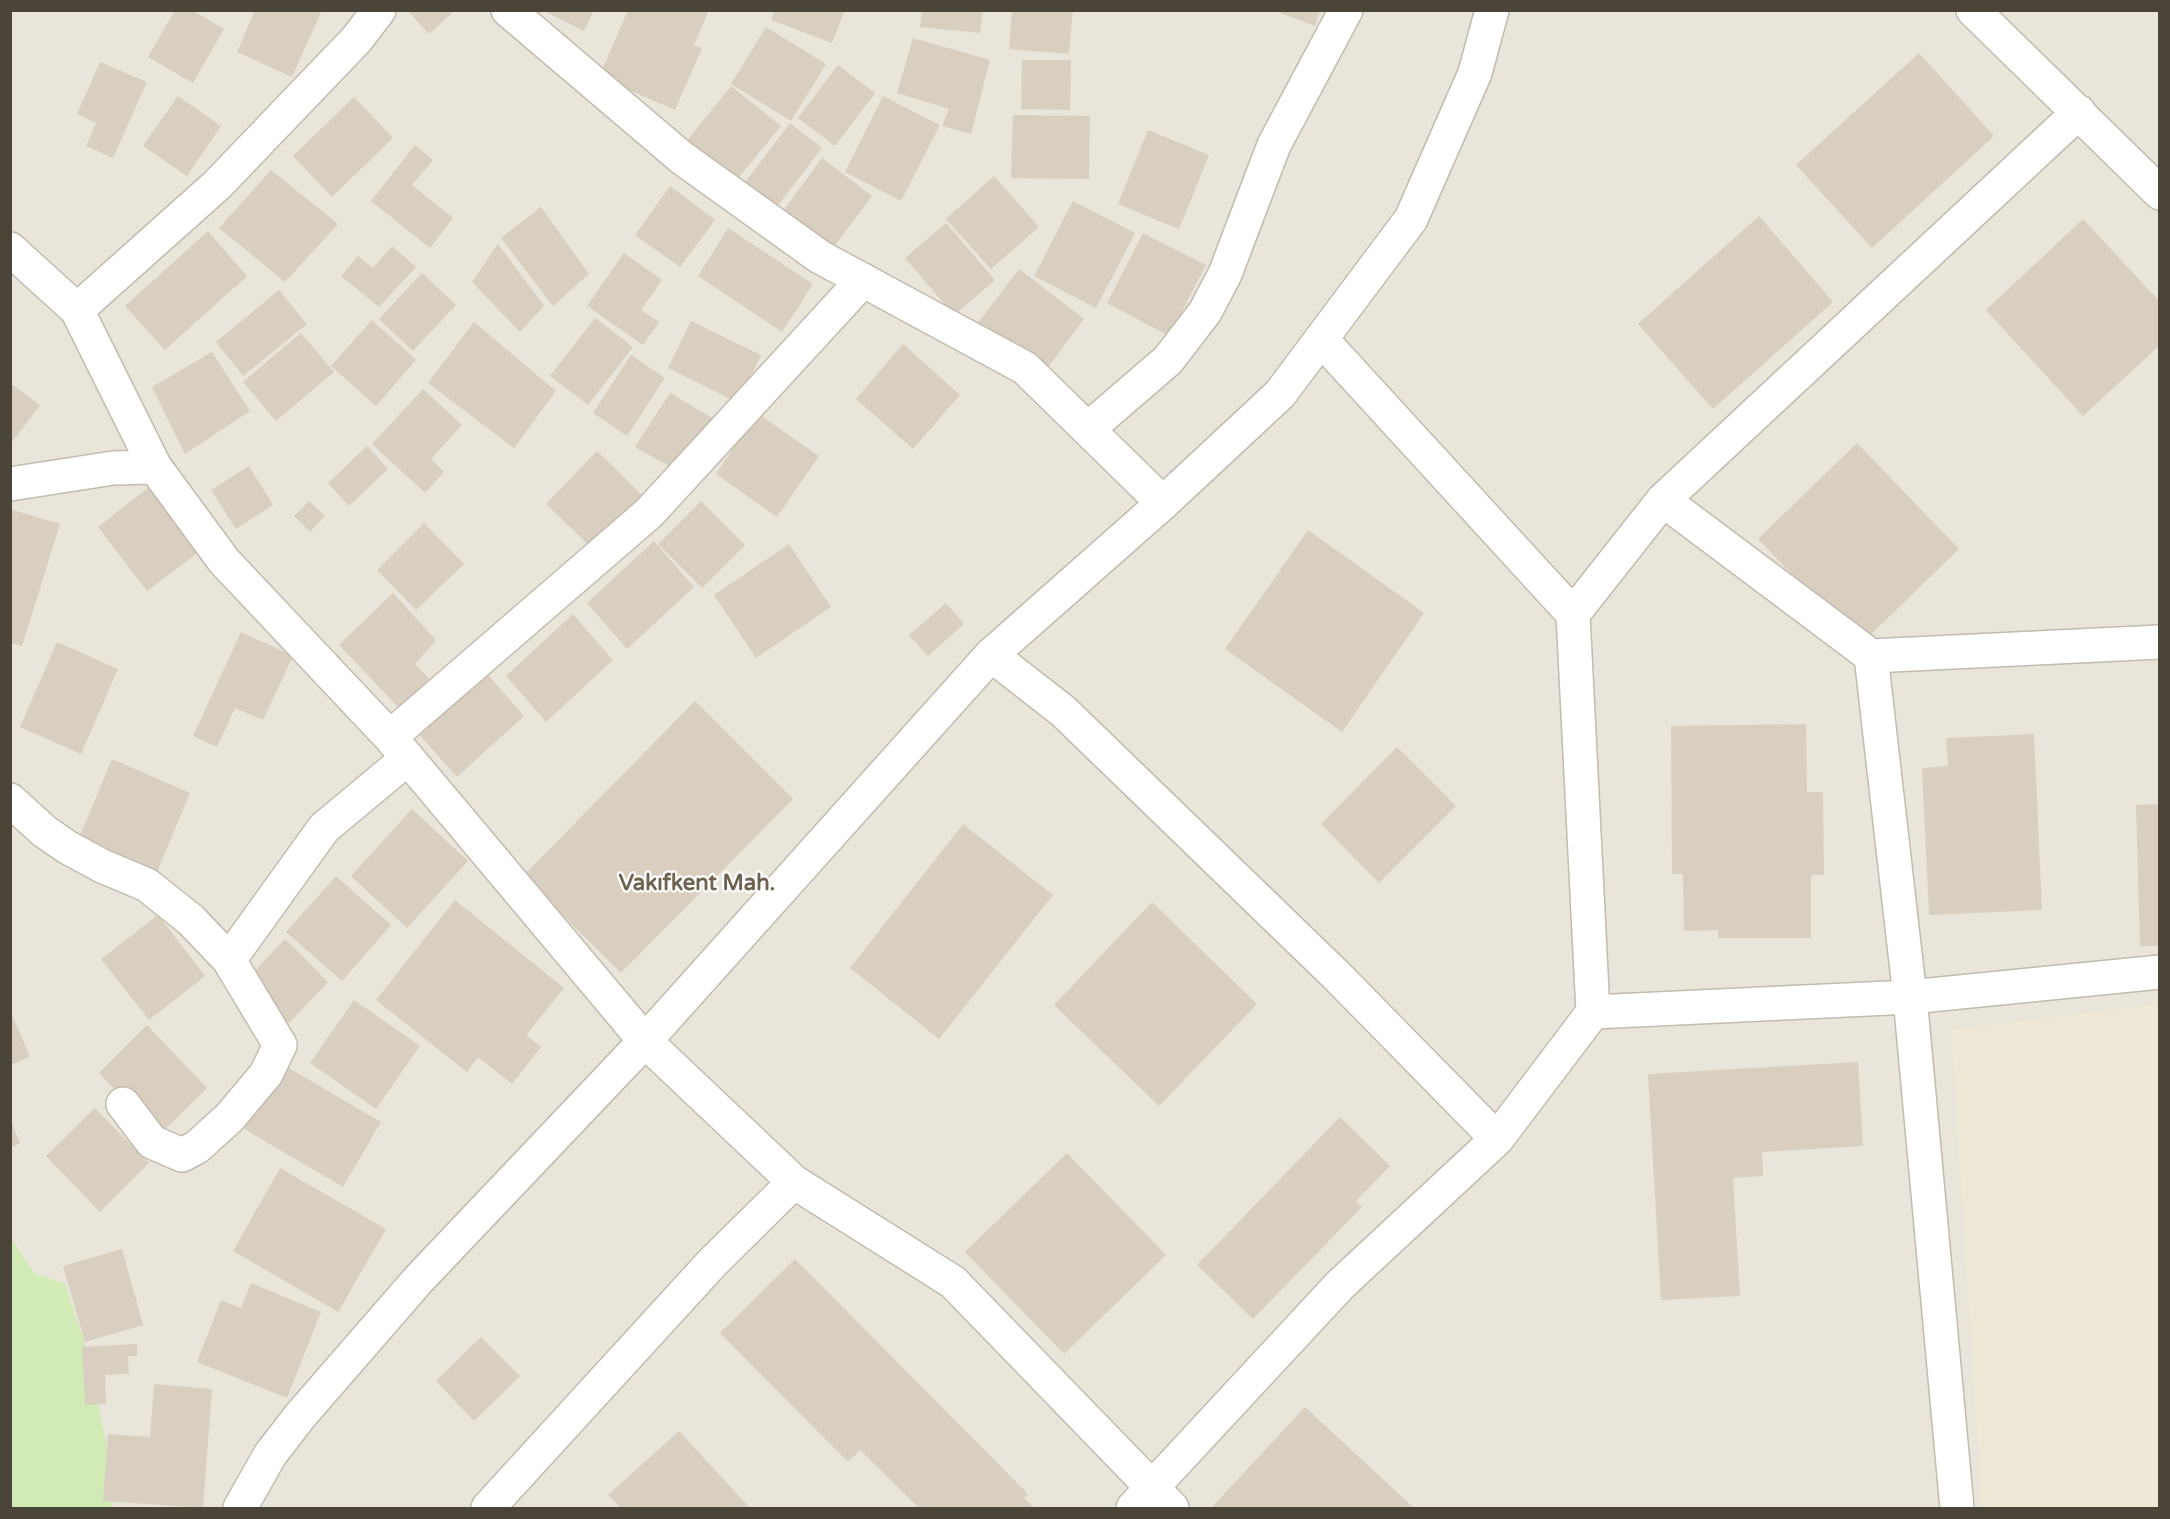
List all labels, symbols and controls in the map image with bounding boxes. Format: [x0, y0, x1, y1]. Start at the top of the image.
district label: Vakıfkent Mah. [619, 871, 775, 897]

